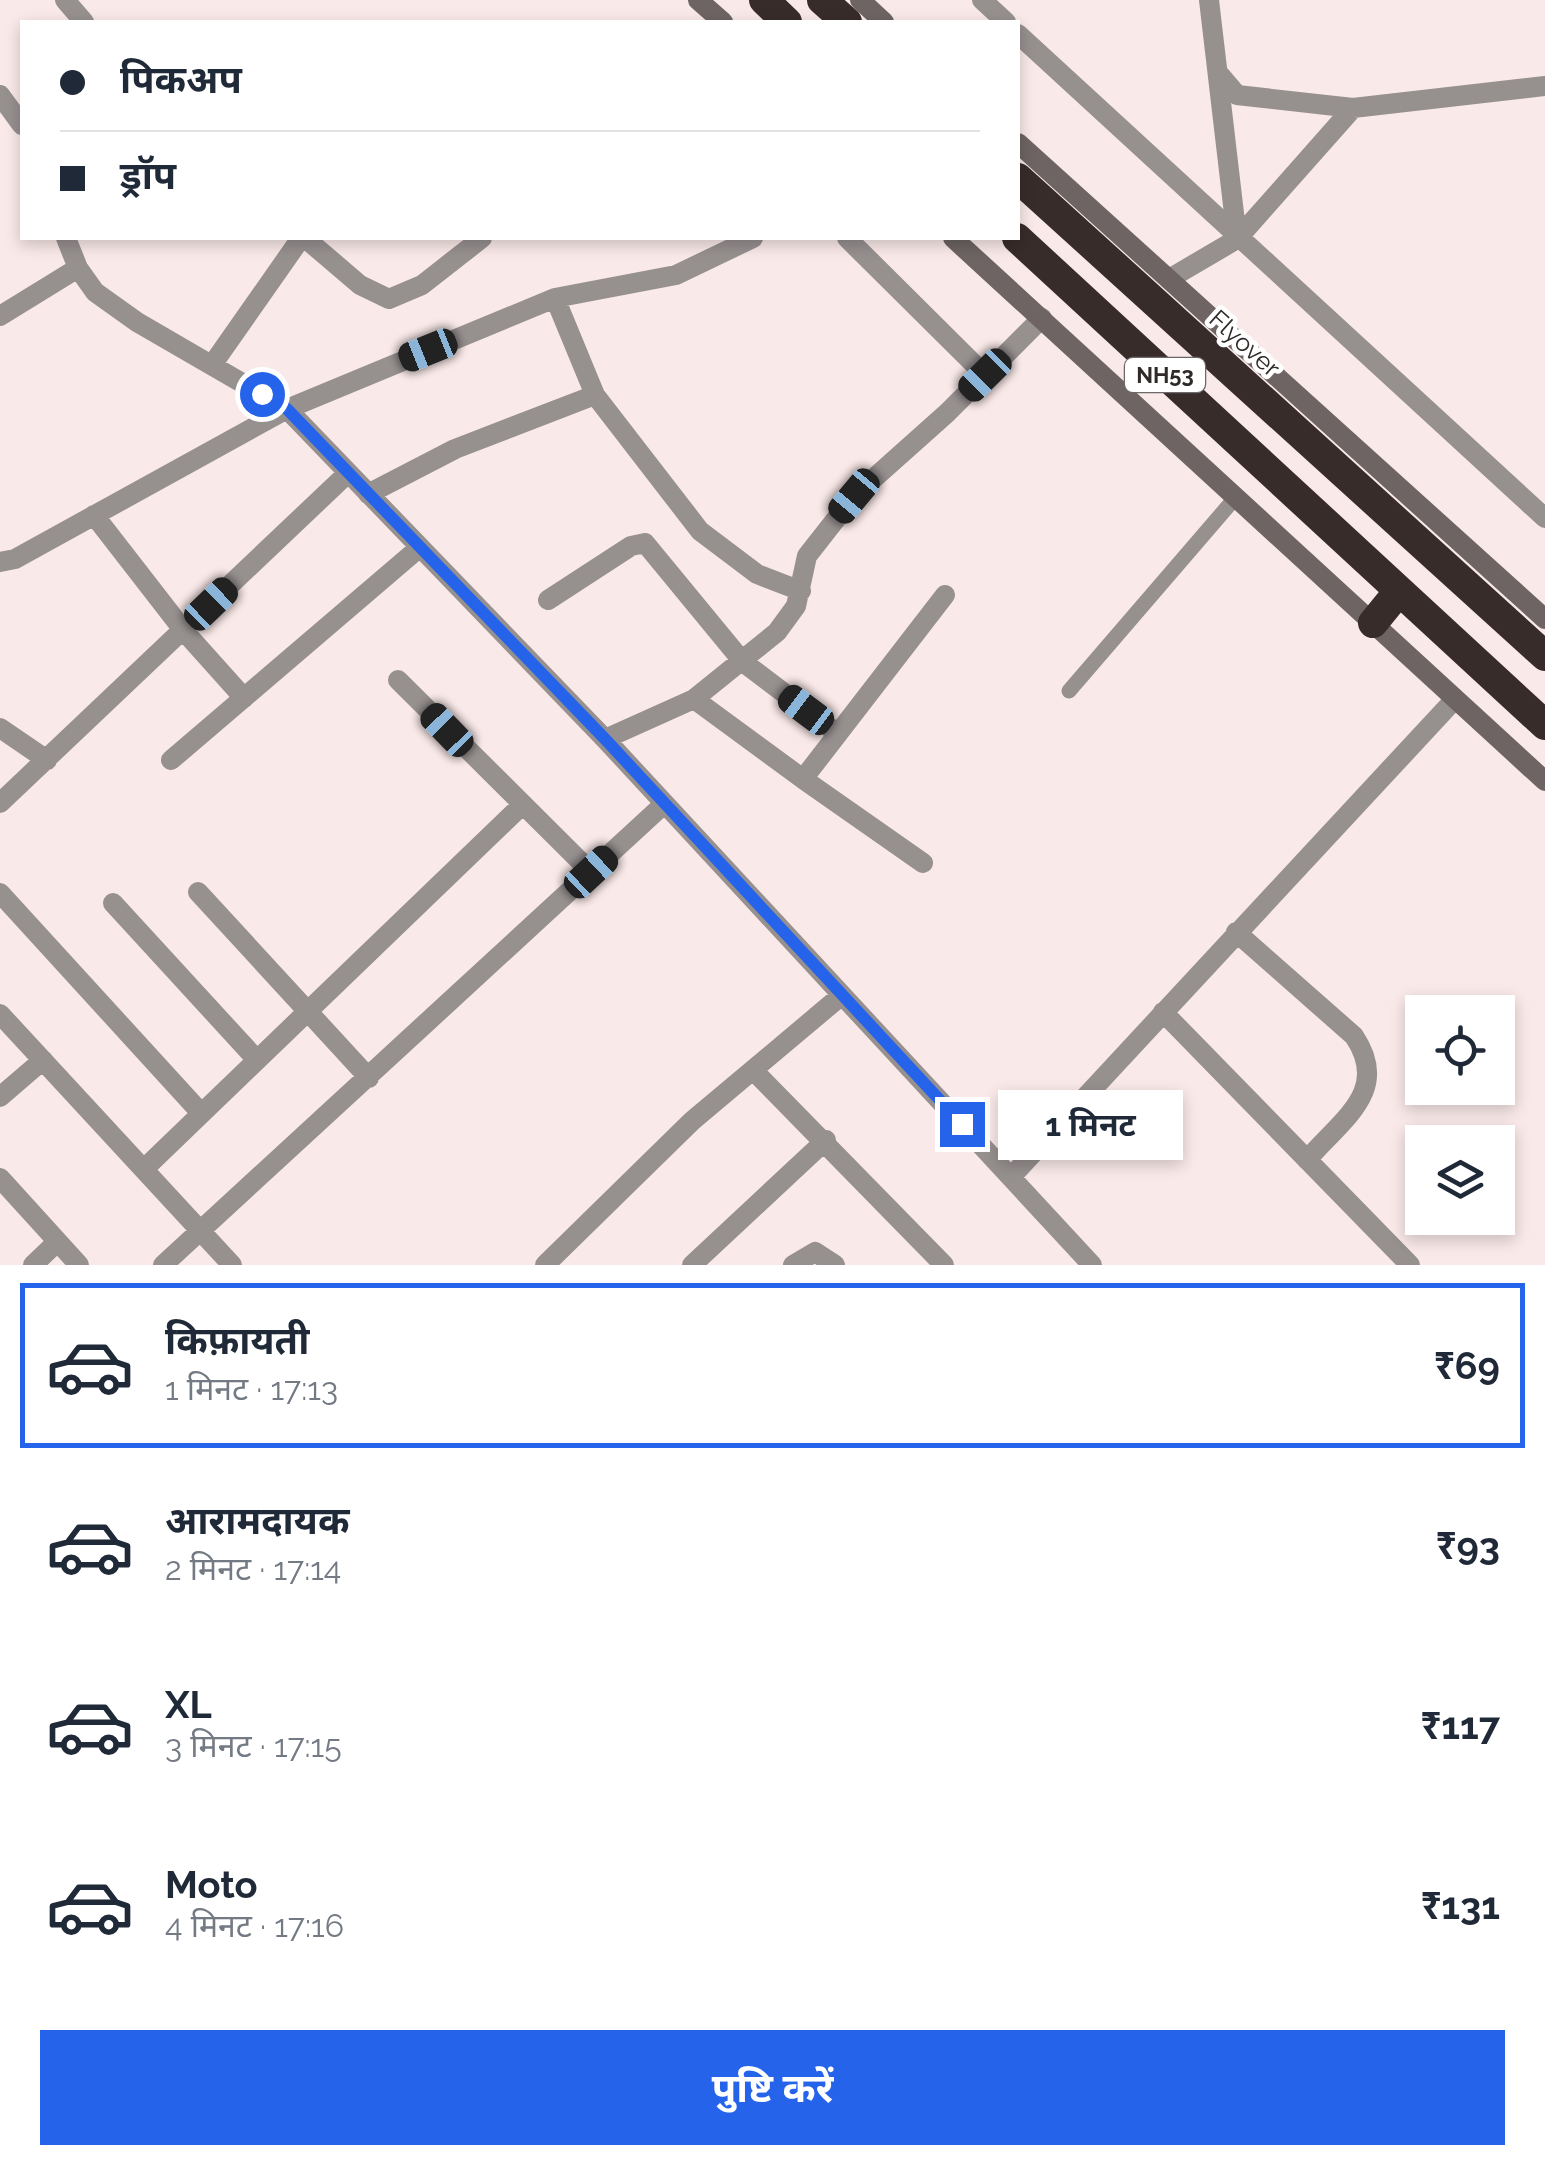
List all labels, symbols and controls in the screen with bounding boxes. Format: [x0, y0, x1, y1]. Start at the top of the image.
text: पिकअप [120, 57, 242, 102]
text: ड्रॉप [120, 153, 176, 198]
street label: Flyover [1203, 303, 1287, 383]
car [395, 325, 461, 375]
car [953, 343, 1017, 407]
road number: NH53 [1125, 358, 1205, 392]
route start [240, 372, 285, 417]
car [823, 463, 885, 529]
car [179, 572, 243, 636]
car [773, 680, 839, 740]
car [415, 698, 479, 762]
car [559, 841, 623, 903]
map controls [1405, 995, 1515, 1235]
button: locate [1405, 995, 1515, 1105]
callout: 1 मिनट [997, 1089, 1182, 1159]
route end [940, 1102, 985, 1147]
text: 1 मिनट [1045, 1106, 1136, 1143]
button: layers [1405, 1125, 1515, 1235]
text: किफ़ायती [165, 1318, 309, 1363]
icon: car [45, 1321, 135, 1411]
text: ₹69 [1434, 1343, 1500, 1388]
text: 1 मिनट · 17:13 [165, 1370, 338, 1407]
text: आरामदायक [165, 1498, 349, 1543]
icon: car [45, 1501, 135, 1591]
text: ₹93 [1436, 1523, 1500, 1568]
text: 2 मिनट · 17:14 [165, 1550, 341, 1587]
icon: car [45, 1681, 135, 1771]
text: XL [165, 1682, 212, 1727]
text: ₹117 [1421, 1703, 1500, 1748]
text: 3 मिनट · 17:15 [165, 1727, 342, 1764]
icon: car [45, 1861, 135, 1951]
text: Moto [165, 1862, 258, 1907]
text: ₹131 [1421, 1883, 1500, 1928]
text: 4 मिनट · 17:16 [165, 1907, 344, 1944]
button: पुष्टि करें [40, 2030, 1505, 2145]

